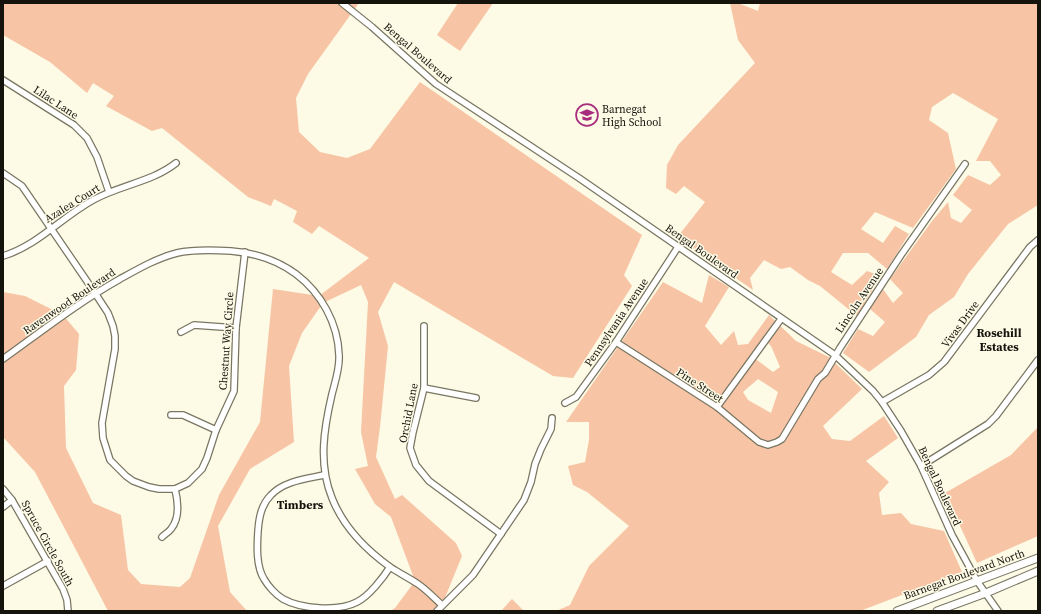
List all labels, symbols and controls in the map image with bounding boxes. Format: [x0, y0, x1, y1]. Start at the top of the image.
street label: Bengal Boulevard [380, 20, 456, 88]
street label: Lilac Lane [30, 82, 81, 123]
school or university icon: Barnegat High School [574, 102, 600, 128]
place label: Barnegat High School [602, 102, 661, 130]
street label: Azalea Court [42, 180, 103, 226]
street label: Bengal Boulevard [662, 221, 742, 283]
street label: Ravenwood Boulevard [20, 264, 119, 338]
street label: Lincoln Avenue [832, 264, 887, 336]
street label: Pennsylvania Avenue [581, 275, 652, 369]
street label: Chestnut Way Circle [216, 291, 237, 391]
street label: Vivas Drive [938, 297, 983, 351]
district label: Rosehill Estates [976, 325, 1022, 355]
street label: Pine Street [673, 365, 726, 406]
street label: Orchid Lane [395, 382, 422, 444]
street label: Bengal Boulevard [915, 444, 965, 529]
district label: Timbers [277, 497, 324, 513]
street label: Spruce Circle South [18, 498, 78, 589]
street label: Barnegat Boulevard North [901, 545, 1027, 603]

